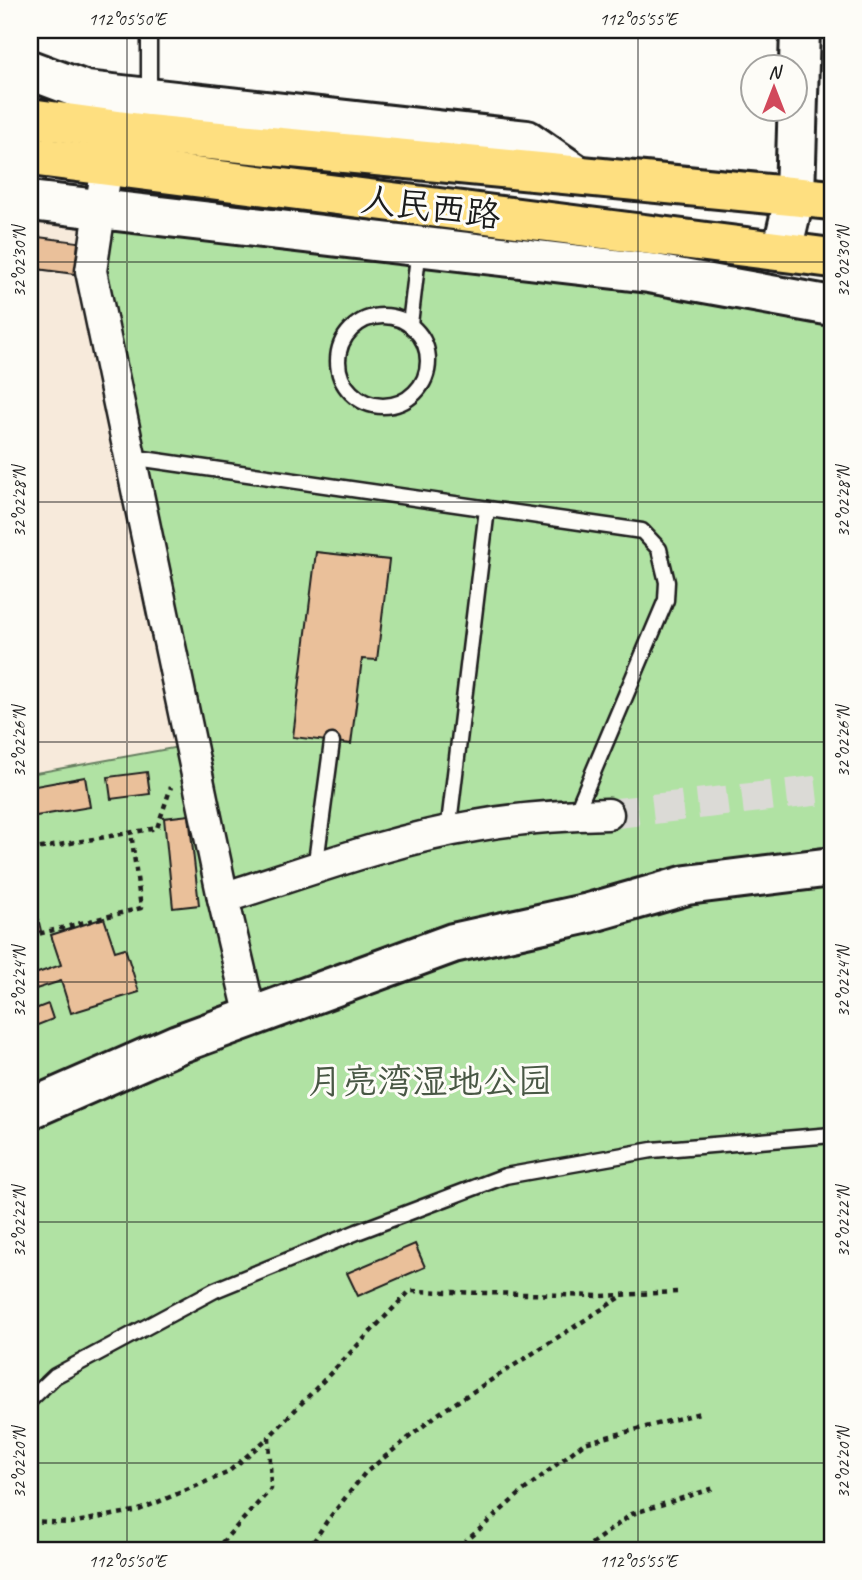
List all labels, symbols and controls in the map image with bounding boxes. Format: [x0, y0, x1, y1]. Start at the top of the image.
text: 112°05'50"E [88, 8, 168, 30]
text: 112°05'55"E [599, 8, 679, 30]
north arrow [740, 52, 810, 122]
text: N [768, 60, 783, 84]
street label: 人民西路 [359, 177, 503, 238]
text: 32°02'30"N [8, 223, 30, 297]
text: 32°02'30"N [832, 223, 854, 297]
text: 32°02'28"N [8, 463, 30, 537]
text: 32°02'28"N [832, 463, 854, 537]
text: 32°02'26"N [8, 703, 30, 777]
text: 32°02'26"N [832, 703, 854, 777]
text: 32°02'24"N [8, 943, 30, 1017]
text: 32°02'24"N [832, 943, 854, 1017]
park label: 月亮湾湿地公园 [307, 1059, 553, 1104]
text: 32°02'22"N [8, 1183, 30, 1257]
text: 32°02'22"N [832, 1183, 854, 1257]
text: 32°02'20"N [8, 1424, 30, 1498]
text: 32°02'20"N [832, 1424, 854, 1498]
text: 112°05'50"E [88, 1550, 168, 1572]
text: 112°05'55"E [599, 1550, 679, 1572]

